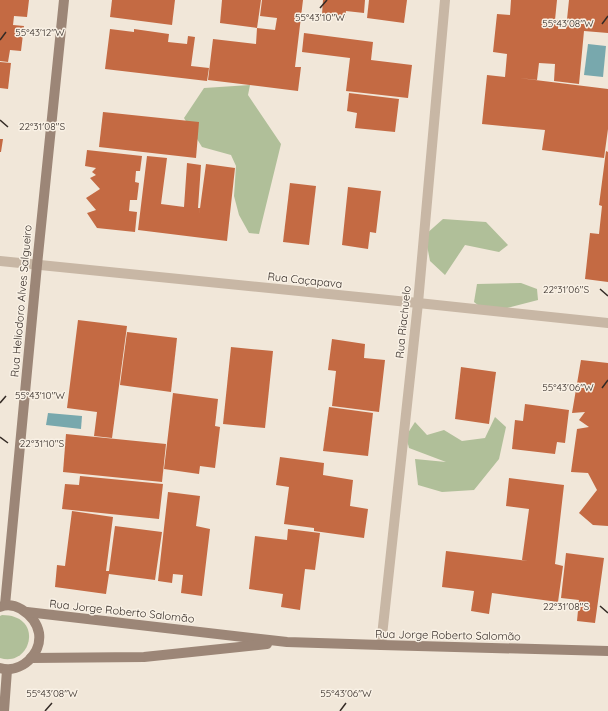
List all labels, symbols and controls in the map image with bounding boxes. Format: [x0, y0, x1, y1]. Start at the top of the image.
text: 55°43'10"W [295, 11, 345, 24]
text: 55°43'08"W [542, 17, 594, 30]
text: 55°43'12"W [15, 26, 65, 39]
text: 22°31'08"S [19, 120, 65, 133]
street label: Rua Heliodoro Alves Salgueiro [7, 224, 35, 378]
street label: Rua Caçapava [267, 269, 343, 291]
text: 22°31'06"S [543, 283, 589, 296]
street label: Rua Riachuelo [392, 285, 414, 359]
text: 55°43'06"W [542, 381, 594, 394]
text: 55°43'10"W [15, 389, 65, 402]
text: 22°31'10"S [20, 437, 65, 450]
street label: Rua Jorge Roberto Salomão [49, 596, 196, 626]
text: 22°31'08"S [543, 600, 589, 613]
street label: Rua Jorge Roberto Salomão [375, 627, 521, 643]
text: 55°43'08"W [26, 687, 78, 700]
text: 55°43'06"W [320, 687, 372, 700]

